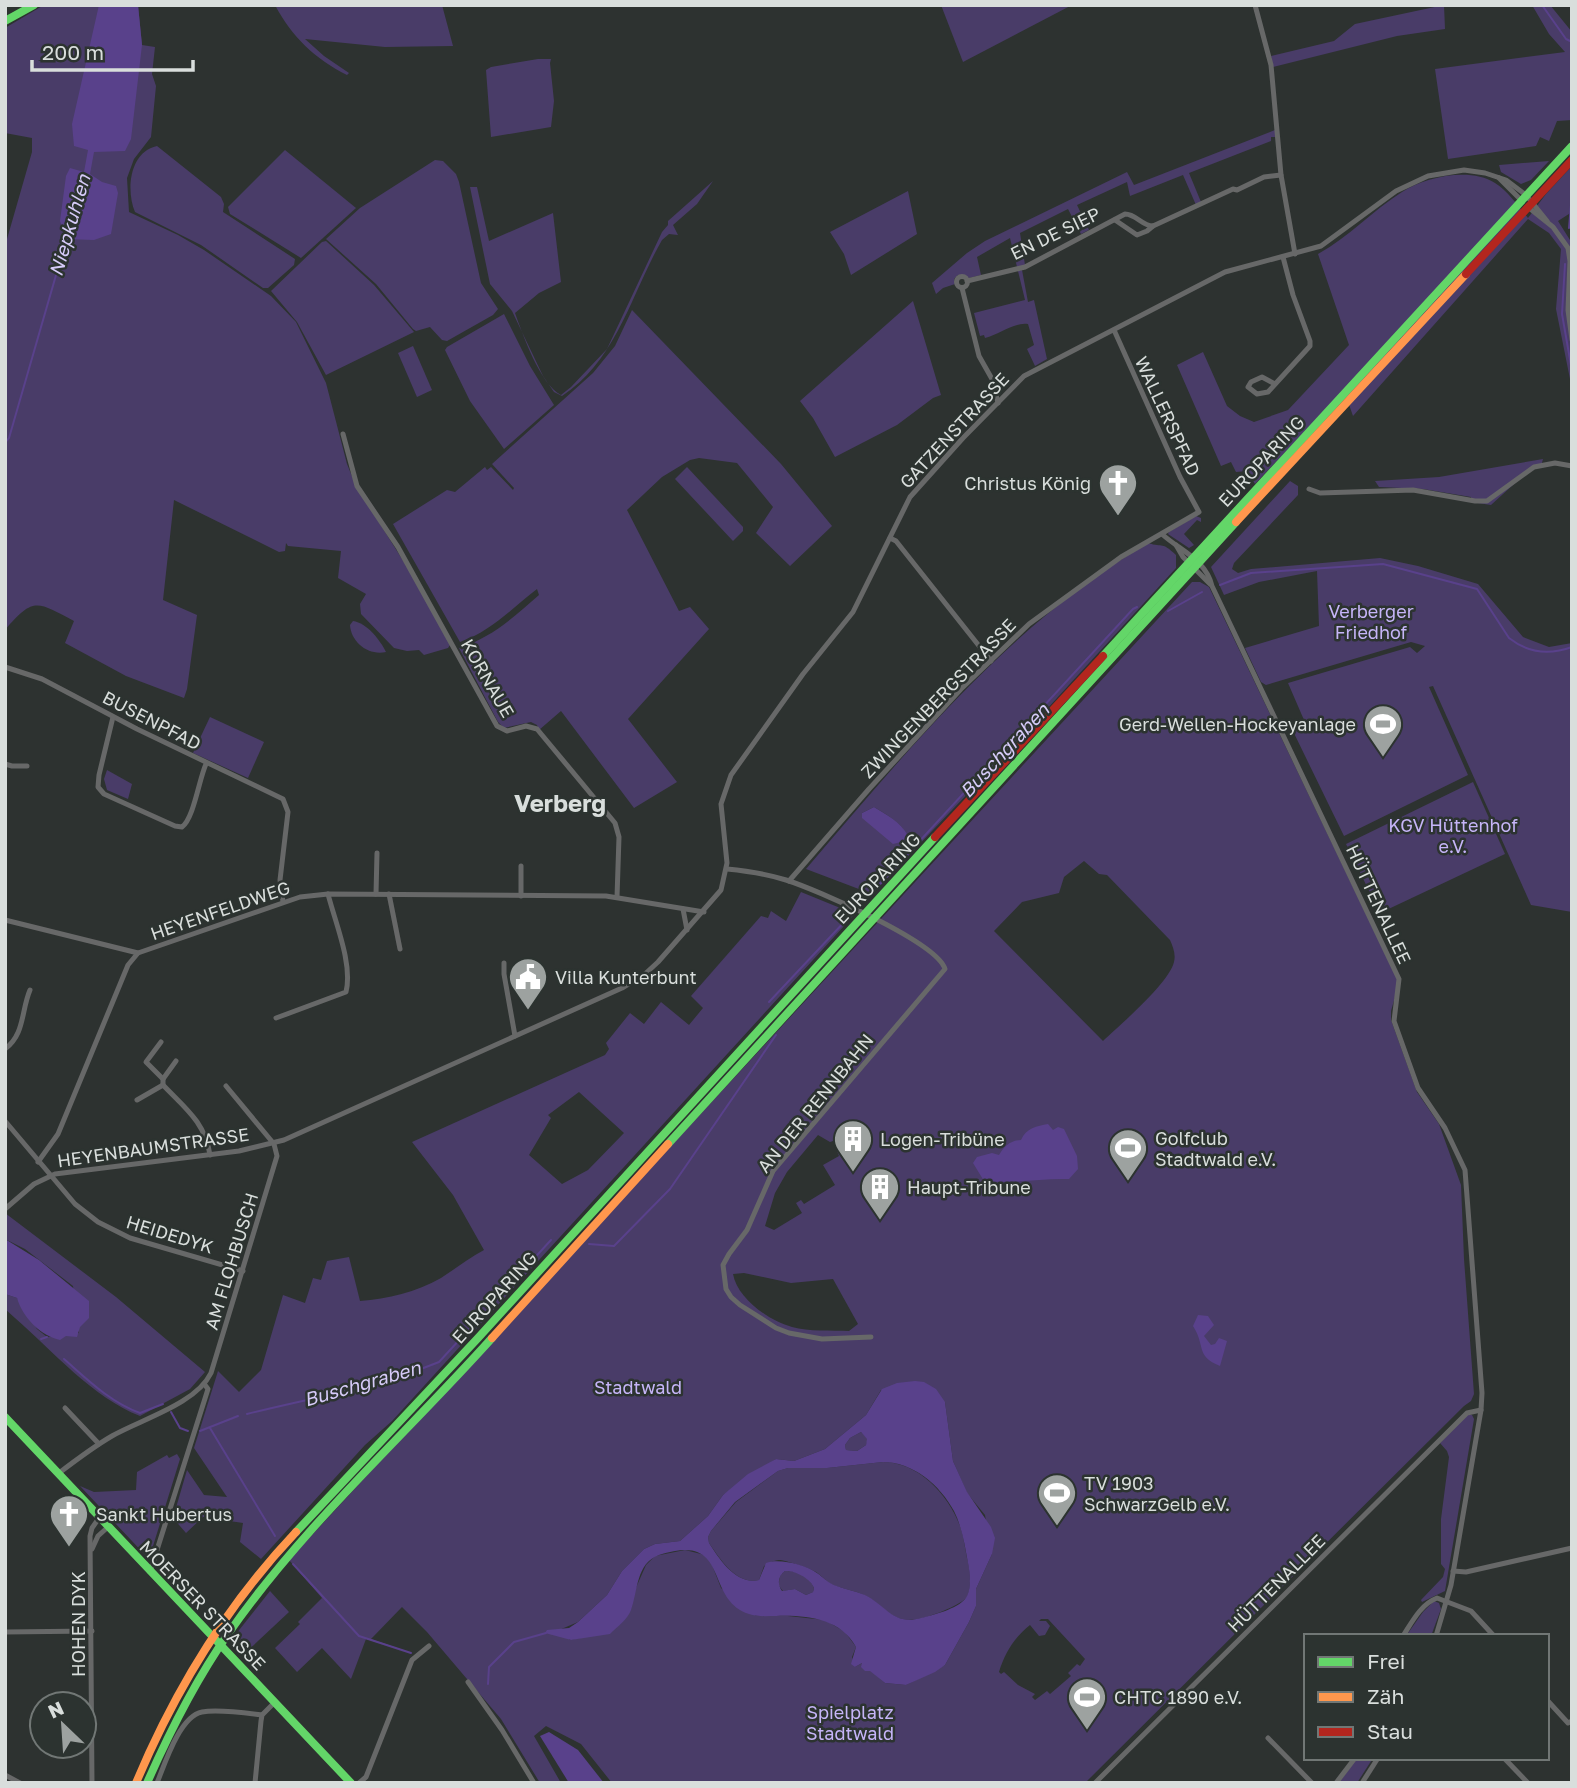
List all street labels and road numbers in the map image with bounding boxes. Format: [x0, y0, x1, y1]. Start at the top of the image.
street label: EN DE SIEP [1007, 202, 1103, 264]
street label: WALLERSPFAD [1131, 353, 1205, 479]
street label: GATZENSTRASSE [895, 368, 1013, 492]
street label: EUROPARING [1213, 411, 1309, 511]
street label: ZWINGENBERGSTRASSE [856, 614, 1020, 782]
street label: KORNAUE [457, 635, 519, 721]
street label: BUSENPFAD [99, 686, 205, 754]
street label: EUROPARING [829, 828, 925, 928]
street label: HÜTTENALLEE [1342, 841, 1416, 967]
street label: HEYENFELDWEG [147, 876, 293, 944]
street label: AN DER RENNBAHN [752, 1029, 878, 1177]
street label: HEYENBAUMSTRASSE [56, 1123, 250, 1171]
street label: AM FLOHBUSCH [200, 1190, 262, 1332]
street label: HEIDEDYK [124, 1210, 216, 1258]
street label: EUROPARING [447, 1246, 541, 1348]
street label: HÜTTENALLEE [1223, 1530, 1329, 1636]
street label: MOERSER STRASSE [135, 1536, 271, 1674]
street label: HOHEN DYK [67, 1571, 89, 1677]

